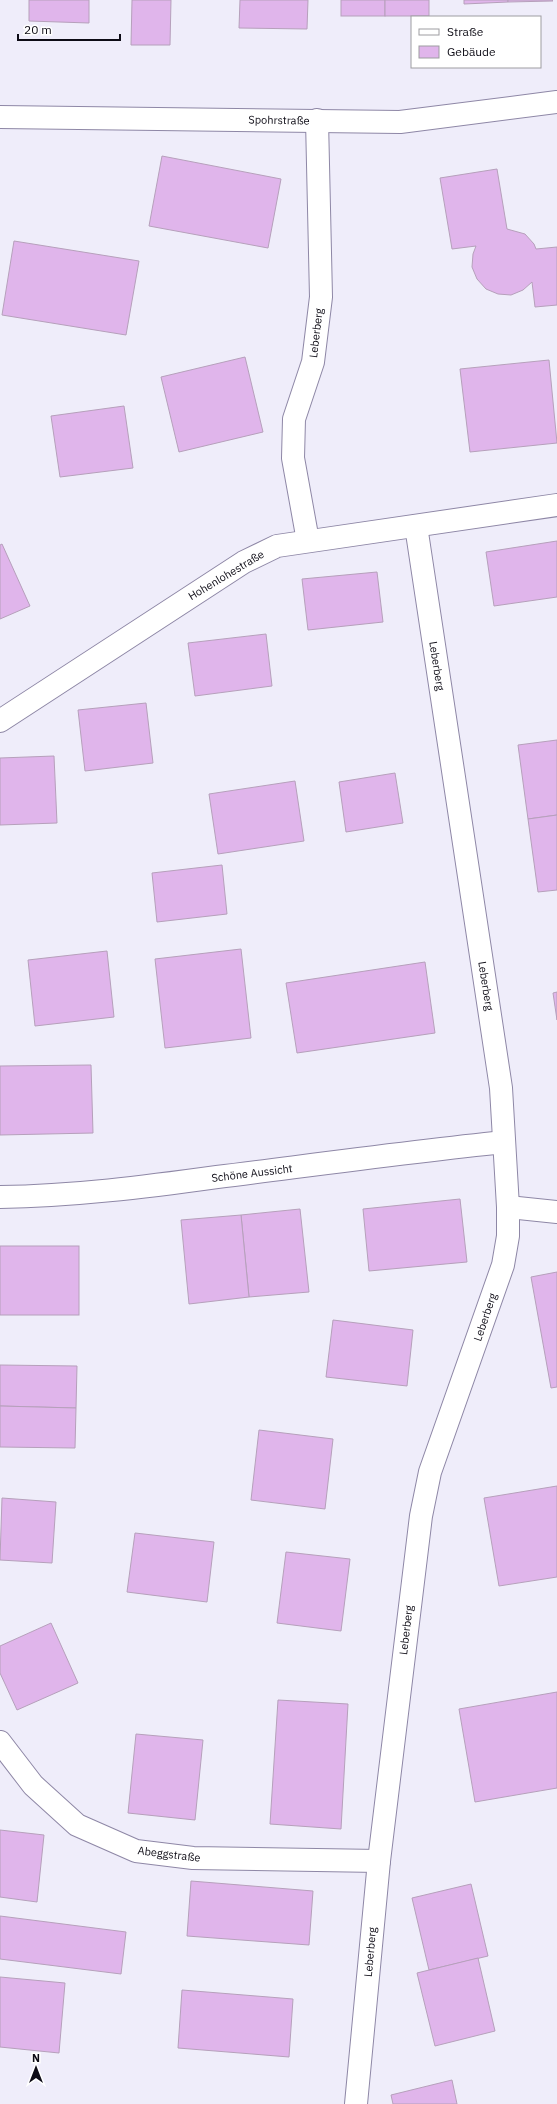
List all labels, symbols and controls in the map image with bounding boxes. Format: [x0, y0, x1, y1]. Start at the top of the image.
scale bar [18, 16, 120, 42]
legend [411, 16, 541, 68]
text: 20 m [24, 22, 52, 37]
text: Straße [447, 24, 484, 39]
text: Gebäude [447, 44, 496, 59]
street label: Spohrstraße [248, 112, 310, 128]
street label: Leberberg [306, 307, 326, 359]
street label: Hohenlohestraße [186, 547, 266, 603]
street label: Leberberg [426, 640, 448, 692]
street label: Leberberg [475, 960, 497, 1012]
street label: Schöne Aussicht [211, 1161, 293, 1185]
street label: Leberberg [470, 1291, 500, 1343]
street label: Leberberg [396, 1604, 416, 1656]
street label: Abeggstraße [137, 1843, 201, 1865]
street label: Leberberg [361, 1926, 379, 1977]
north arrow [16, 2048, 56, 2088]
text: N [32, 2051, 40, 2065]

